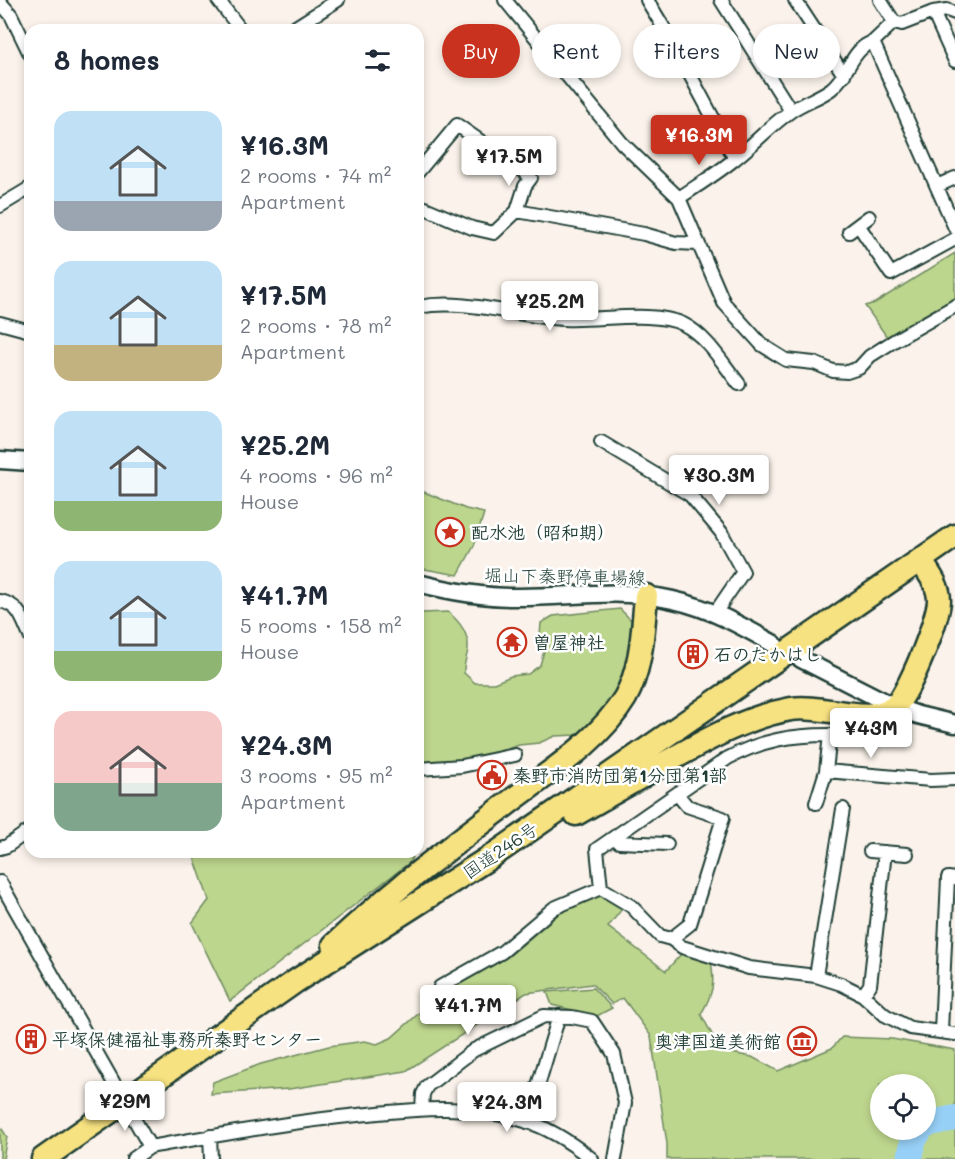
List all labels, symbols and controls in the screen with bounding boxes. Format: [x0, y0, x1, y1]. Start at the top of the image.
chip: Buy [442, 24, 520, 78]
chip: Rent [532, 24, 621, 78]
chip: Filters [633, 24, 741, 78]
chip: New [753, 24, 840, 78]
text: 8 homes [54, 43, 160, 77]
icon: filters [361, 44, 394, 77]
pin: ¥16.3M [650, 115, 748, 166]
text: ¥16.3M [665, 121, 733, 147]
text: ¥16.3M [240, 128, 329, 162]
icon: home [102, 135, 174, 207]
pin: ¥17.5M [460, 136, 558, 187]
text: ¥17.5M [475, 142, 543, 168]
text: 2 rooms · 74 m² [240, 162, 391, 188]
text: Apartment [240, 188, 346, 214]
text: ¥17.5M [240, 278, 327, 312]
pin: ¥25.2M [501, 281, 599, 332]
icon: home [102, 285, 174, 357]
text: ¥25.2M [515, 287, 585, 313]
text: 2 rooms · 78 m² [240, 312, 392, 338]
text: Apartment [240, 338, 346, 364]
text: ¥25.2M [240, 428, 330, 462]
icon: home [102, 435, 174, 507]
pin: ¥30.3M [670, 455, 768, 506]
text: ¥30.3M [683, 461, 755, 487]
text: 4 rooms · 96 m² [240, 462, 393, 488]
text: House [240, 488, 299, 514]
place icon: 配水池（昭和期） [434, 516, 466, 548]
place label: 配水池（昭和期） [471, 520, 615, 544]
street label: 堀山下秦野停車場線 [484, 563, 646, 589]
text: ¥41.7M [240, 578, 329, 612]
icon: home [102, 585, 174, 657]
text: 5 rooms · 158 m² [240, 612, 402, 638]
temple icon: 曽屋神社 [496, 626, 528, 658]
place label: 曽屋神社 [533, 630, 605, 654]
text: House [240, 638, 299, 664]
building icon: 石のたかはし [677, 638, 709, 670]
place label: 石のたかはし [714, 642, 822, 666]
pin: ¥43M [835, 708, 907, 759]
text: ¥43M [844, 714, 898, 740]
text: ¥24.3M [240, 728, 333, 762]
icon: home [102, 735, 174, 807]
public building icon: 秦野市消防団第1分団第1部 [476, 759, 508, 791]
text: 3 rooms · 95 m² [240, 762, 392, 788]
place label: 秦野市消防団第1分団第1部 [513, 763, 727, 787]
text: Apartment [240, 788, 346, 814]
street label: 国道246号 [458, 816, 542, 884]
pin: ¥41.7M [419, 985, 517, 1036]
text: ¥41.7M [434, 991, 502, 1017]
building icon: 平塚保健福祉事務所秦野センター [15, 1023, 47, 1055]
museum icon: 奥津国道美術館 [786, 1025, 818, 1057]
place label: 平塚保健福祉事務所秦野センター [52, 1027, 322, 1051]
place label: 奥津国道美術館 [655, 1029, 781, 1053]
map controls [870, 1074, 936, 1140]
button: locate [870, 1074, 936, 1140]
pin: ¥29M [89, 1081, 161, 1132]
pin: ¥24.3M [458, 1082, 556, 1133]
text: ¥29M [99, 1087, 151, 1113]
text: ¥24.3M [471, 1088, 543, 1114]

